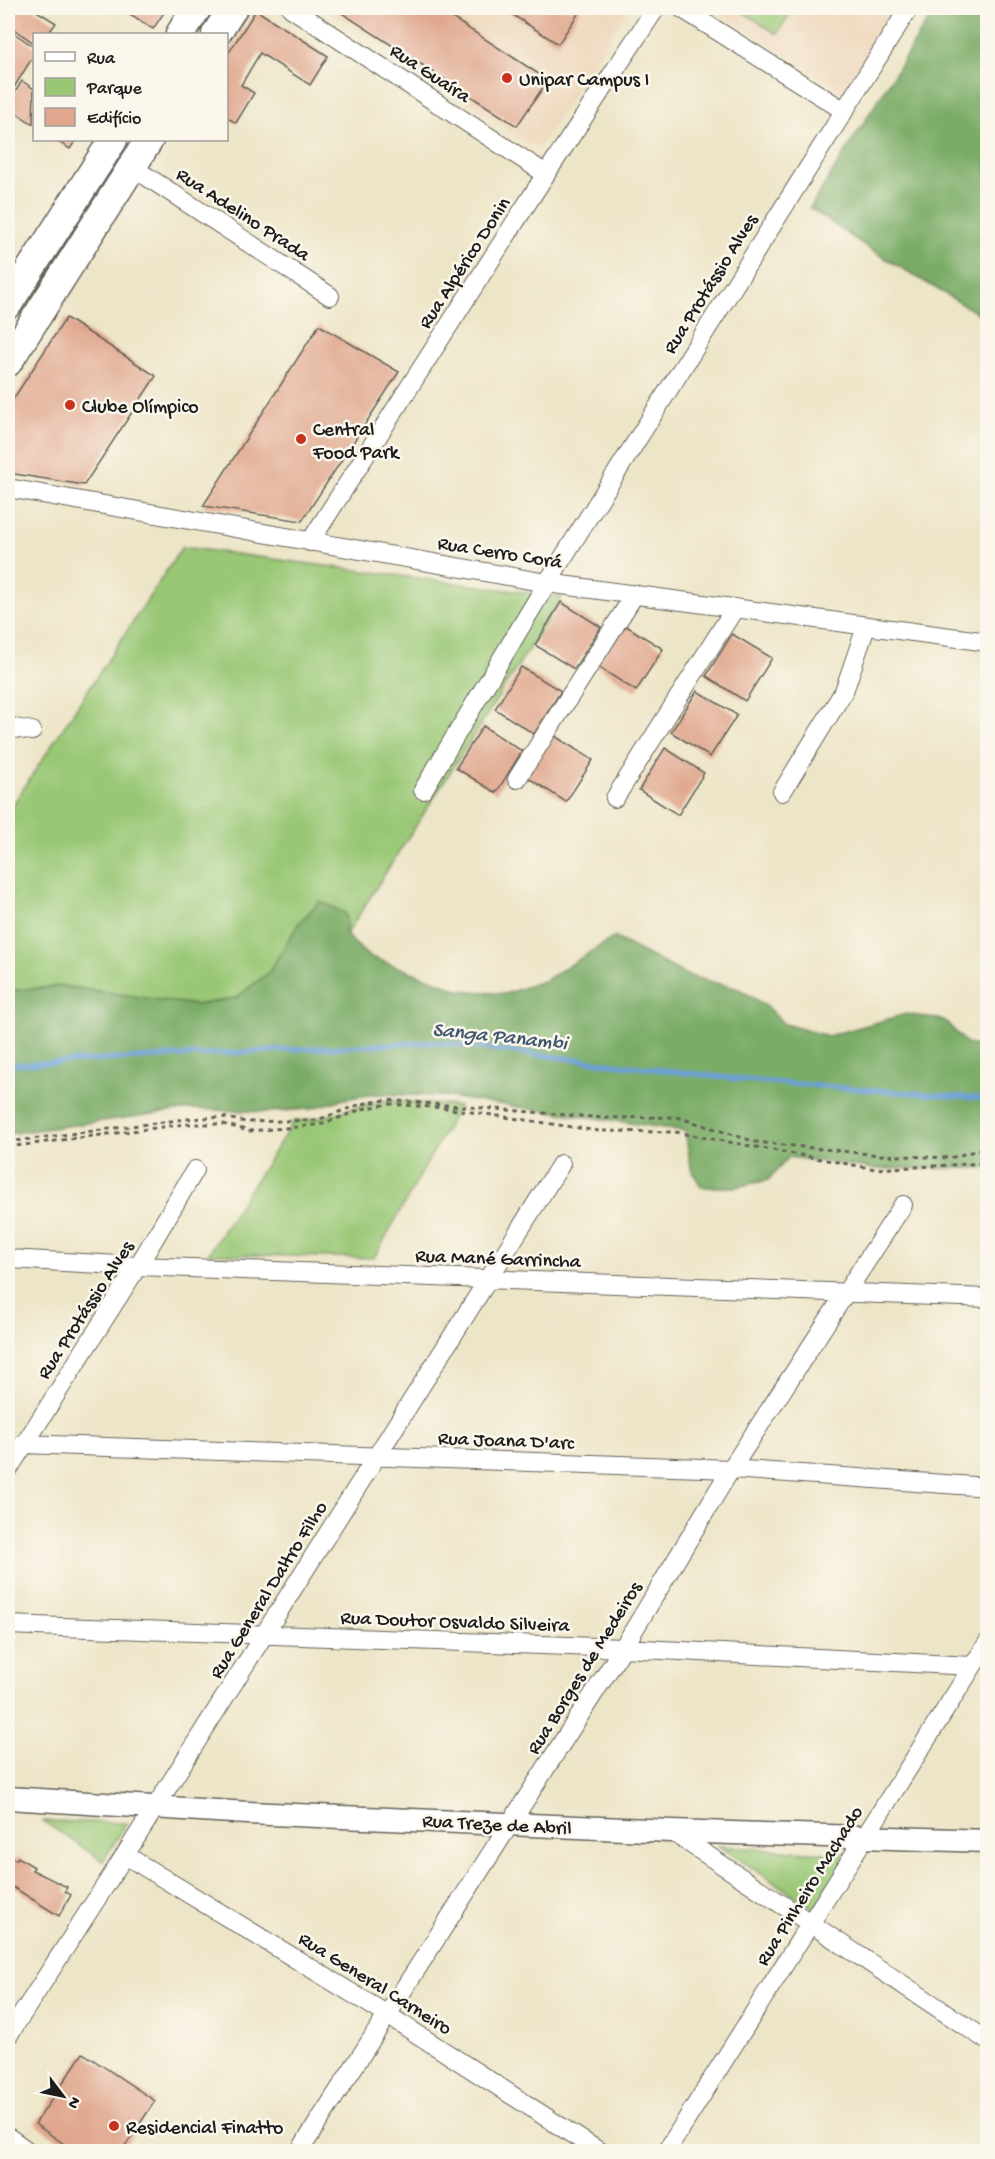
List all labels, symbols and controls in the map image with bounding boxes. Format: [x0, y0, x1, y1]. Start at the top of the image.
legend [33, 33, 228, 141]
street label: Rua Guaíra [385, 40, 474, 110]
text: Rua [87, 49, 116, 70]
place label: Unipar Campus I [519, 70, 649, 93]
marker: Unipar Campus I [500, 71, 514, 85]
text: Parque [86, 79, 143, 100]
text: Edifício [87, 109, 141, 130]
street label: Rua Adelino Prada [171, 164, 314, 268]
street label: Rua Alpérico Donin [415, 193, 517, 334]
street label: Rua Protássio Alves [660, 210, 765, 359]
place label: Clube Olímpico [82, 397, 199, 420]
marker: Clube Olímpico [63, 398, 77, 412]
place label: Central Food Park [312, 420, 401, 466]
marker: Central Food Park [294, 432, 308, 446]
street label: Rua Cerro Corá [436, 533, 564, 576]
water label: Sanga Panambi [431, 1019, 571, 1058]
street label: Rua Protássio Alves [34, 1237, 141, 1384]
street label: Rua Mané Garrincha [415, 1246, 582, 1275]
street label: Rua Joana D'arc [437, 1429, 576, 1456]
street label: Rua General Daltro Filho [206, 1498, 334, 1684]
street label: Rua Borges de Medeiros [523, 1578, 649, 1759]
street label: Rua Doutor Osvaldo Silveira [340, 1608, 571, 1639]
street label: Rua Pinheiro Machado [752, 1803, 869, 1971]
street label: Rua Treze de Abril [421, 1811, 572, 1842]
street label: Rua General Carneiro [293, 1928, 455, 2041]
north arrow [33, 2066, 93, 2126]
text: N [62, 2093, 84, 2112]
place label: Residencial Finatto [126, 2118, 283, 2141]
marker: Residencial Finatto [107, 2119, 121, 2133]

